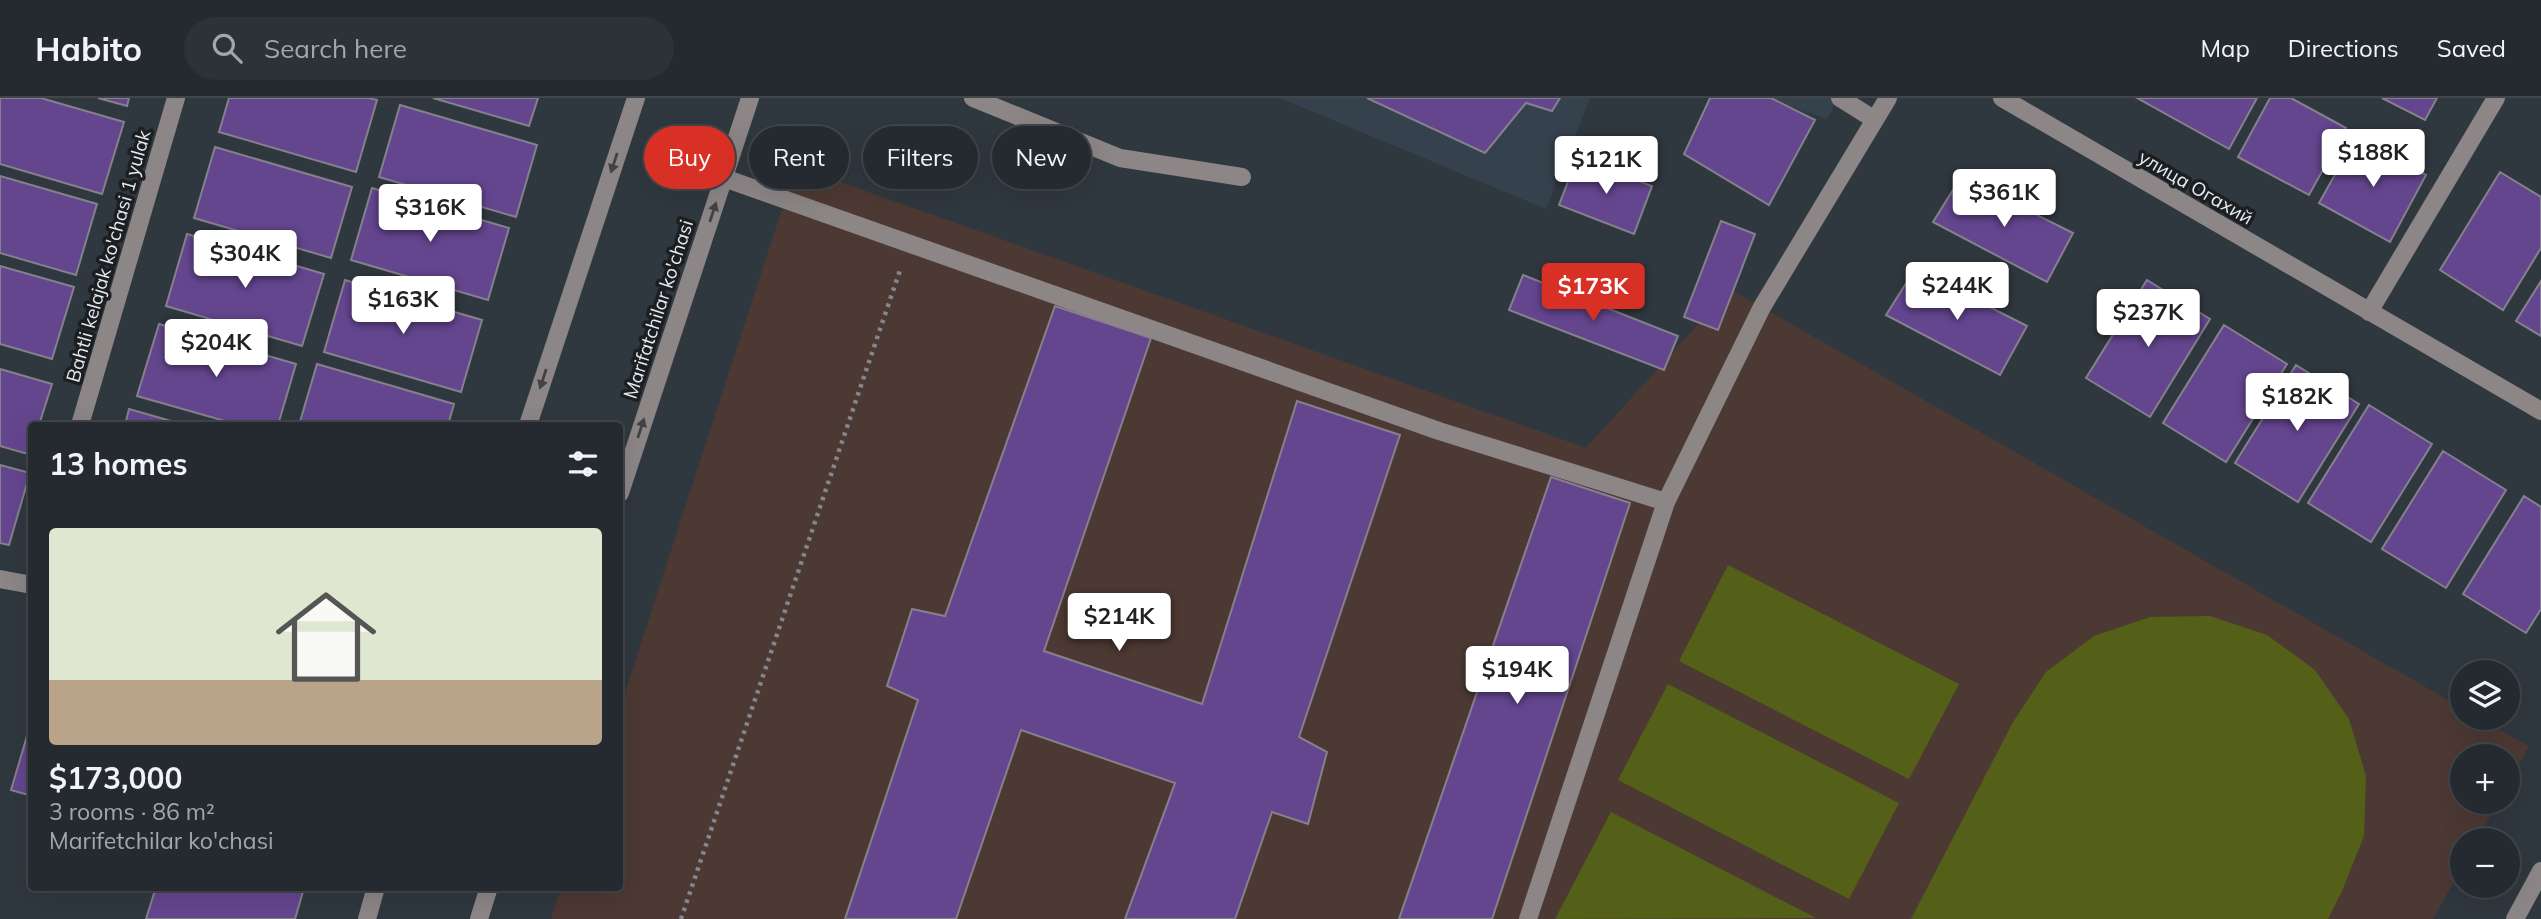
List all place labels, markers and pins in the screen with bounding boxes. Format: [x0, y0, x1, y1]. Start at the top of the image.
pin: $188K [2324, 130, 2422, 189]
pin: $121K [1557, 136, 1655, 196]
pin: $361K [1955, 170, 2053, 229]
pin: $316K [381, 184, 479, 244]
pin: $304K [196, 230, 294, 290]
pin: $244K [1908, 262, 2006, 322]
pin: $173K [1544, 264, 1642, 323]
pin: $163K [354, 276, 452, 336]
pin: $237K [2099, 289, 2197, 349]
pin: $204K [167, 320, 265, 379]
pin: $182K [2248, 374, 2346, 433]
pin: $214K [1070, 594, 1168, 653]
pin: $194K [1468, 646, 1566, 706]

